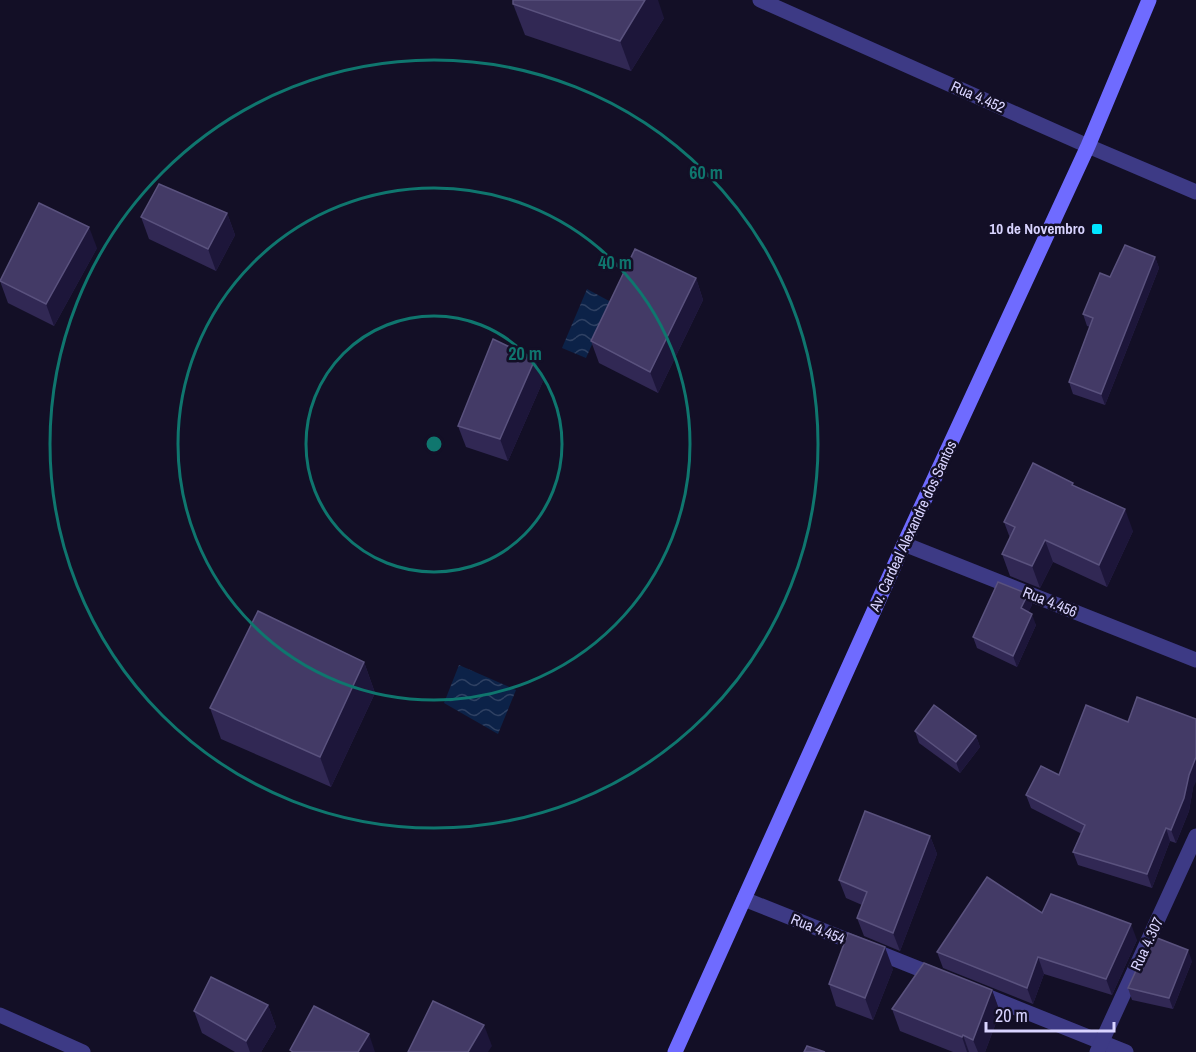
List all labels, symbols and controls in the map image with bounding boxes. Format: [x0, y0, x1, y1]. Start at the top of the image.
street label: Rua 4.452 [948, 75, 1009, 118]
text: 60 m [689, 160, 723, 185]
place label: 10 de Novembro [989, 218, 1085, 239]
marker: 10 de Novembro [1090, 222, 1104, 236]
text: 40 m [598, 250, 632, 275]
text: 20 m [508, 341, 542, 366]
centre of rings [424, 434, 444, 454]
street label: Av. Cardeal Alexandre dos Santos [863, 437, 961, 616]
street label: Rua 4.456 [1020, 581, 1081, 622]
street label: Rua 4.454 [788, 908, 849, 949]
street label: Rua 4.307 [1125, 913, 1168, 974]
scale bar [986, 995, 1114, 1033]
text: 20 m [995, 1003, 1028, 1028]

